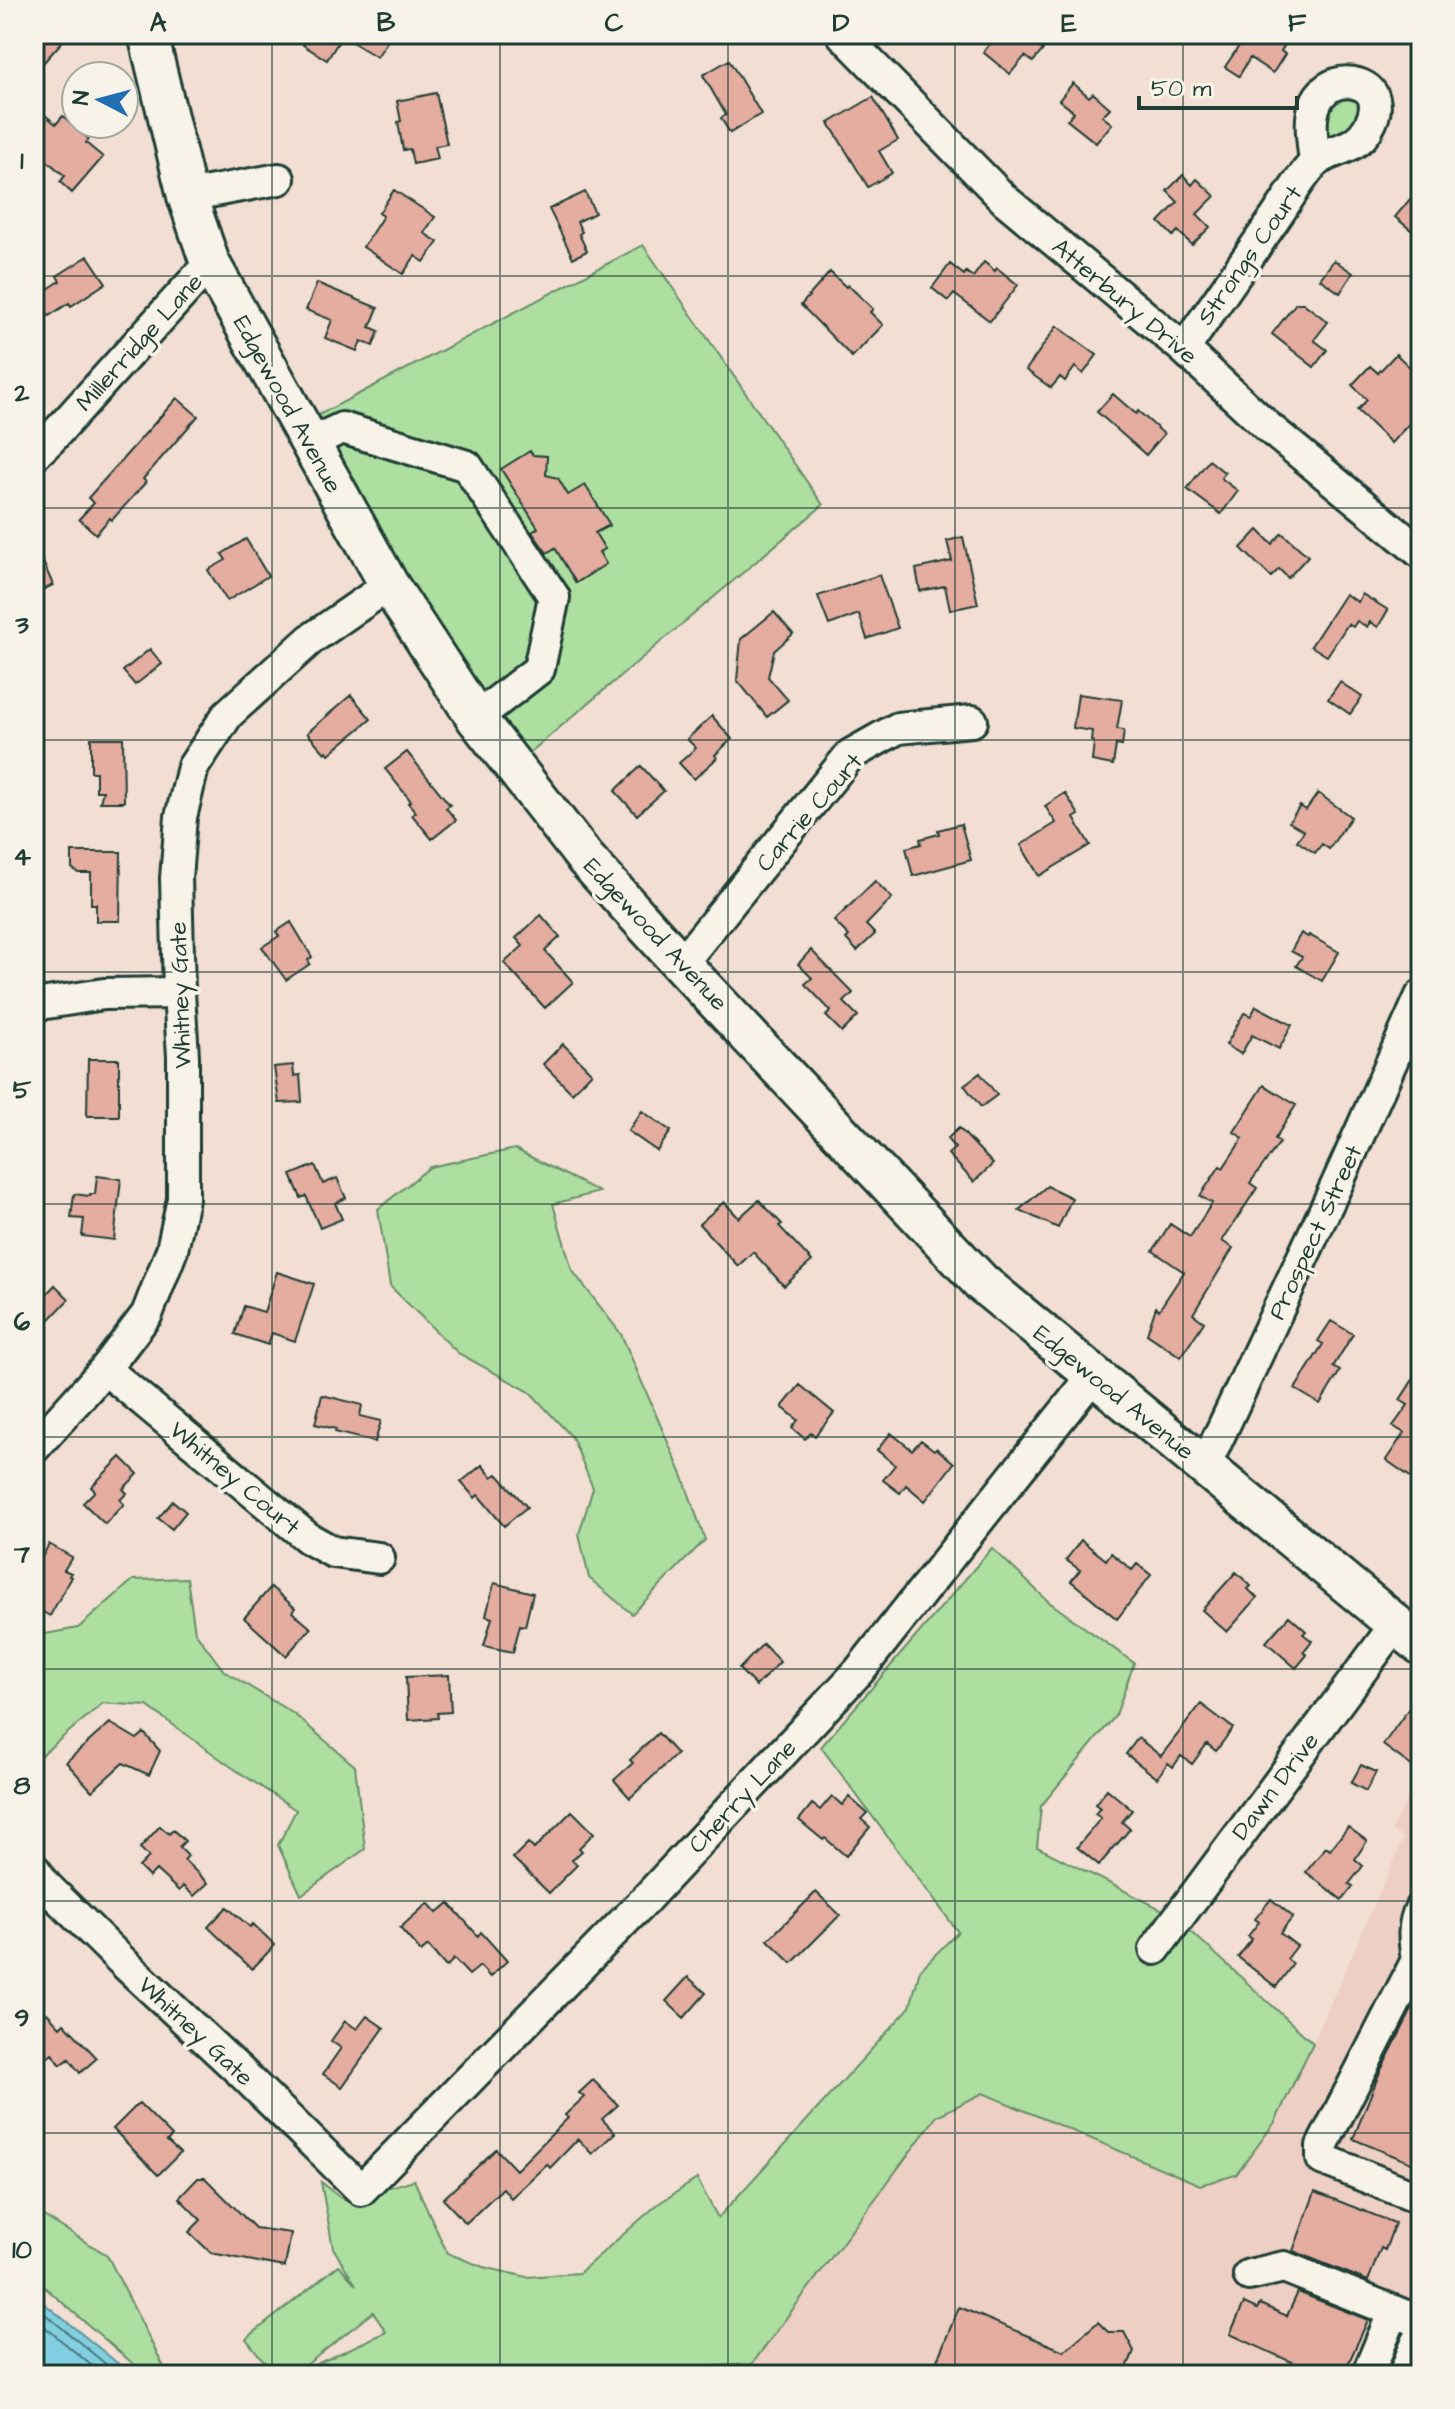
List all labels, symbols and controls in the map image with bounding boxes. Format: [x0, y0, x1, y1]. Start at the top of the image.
text: A [150, 5, 167, 41]
text: B [377, 5, 396, 41]
text: C [605, 5, 624, 41]
text: D [833, 5, 850, 41]
text: E [1061, 5, 1077, 41]
text: F [1288, 5, 1307, 41]
north arrow [60, 60, 140, 140]
scale bar [1139, 60, 1297, 110]
text: 50 m [1151, 72, 1212, 106]
text: N [65, 89, 98, 107]
text: 1 [20, 143, 24, 179]
street label: Strongs Court [1189, 179, 1312, 333]
street label: Atterbury Drive [1044, 231, 1204, 374]
street label: Millerridge Lane [68, 266, 212, 420]
street label: Edgewood Avenue [223, 310, 350, 500]
text: 2 [14, 375, 30, 411]
text: 3 [14, 607, 29, 643]
street label: Carrie Court [749, 746, 871, 879]
text: 4 [13, 839, 31, 875]
street label: Edgewood Avenue [575, 851, 735, 1019]
street label: Whitney Gate [161, 921, 202, 1069]
text: 5 [13, 1072, 32, 1108]
street label: Prospect Street [1261, 1139, 1371, 1325]
text: 6 [14, 1304, 31, 1340]
street label: Edgewood Avenue [1025, 1317, 1201, 1469]
street label: Whitney Court [161, 1414, 307, 1545]
text: 7 [13, 1536, 30, 1572]
street label: Dawn Drive [1224, 1726, 1327, 1847]
street label: Cherry Lane [681, 1732, 805, 1862]
text: 8 [14, 1768, 31, 1804]
street label: Whitney Gate [129, 1969, 261, 2095]
text: 9 [15, 2000, 29, 2036]
text: 10 [12, 2232, 32, 2268]

